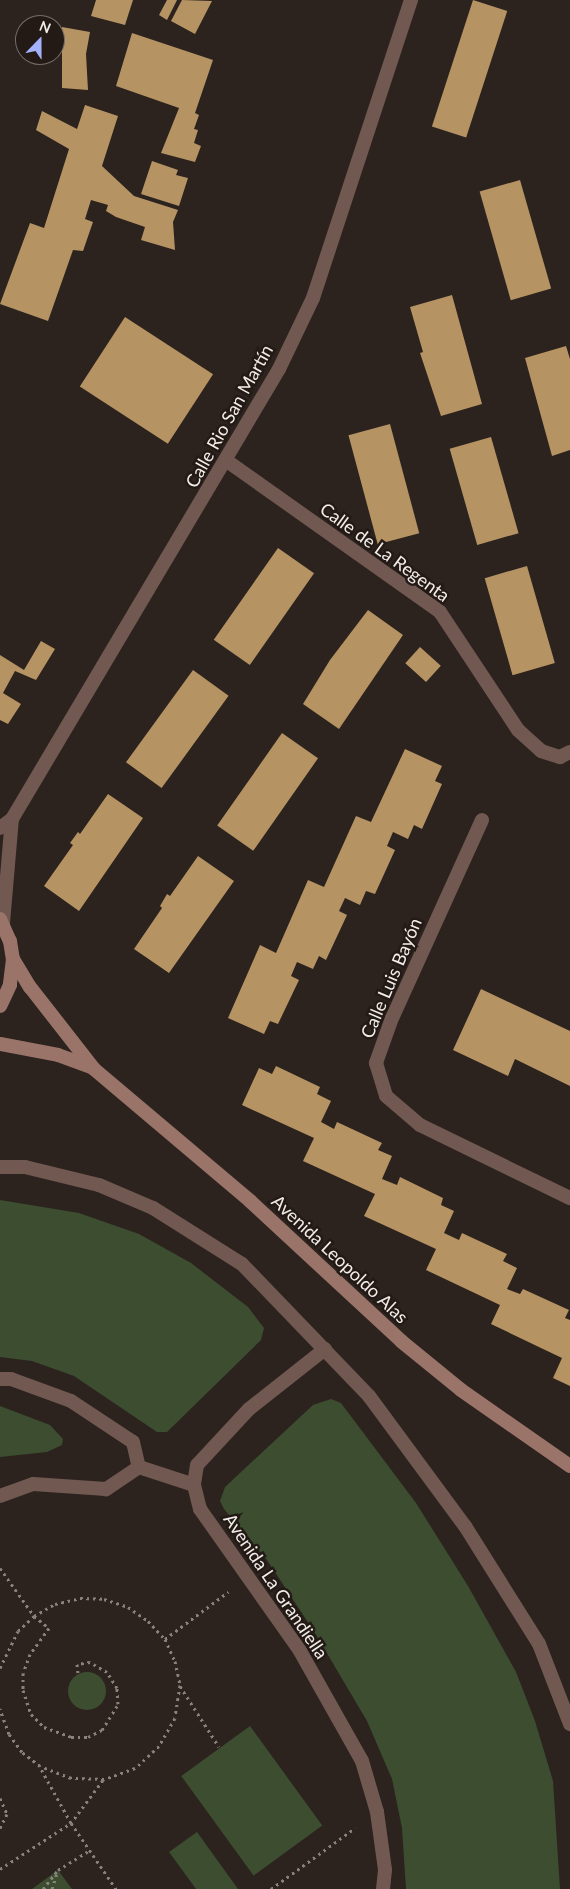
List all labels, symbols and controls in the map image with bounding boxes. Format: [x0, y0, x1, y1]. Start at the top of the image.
north arrow [15, 15, 65, 65]
text: N [37, 17, 54, 36]
street label: Calle Rio San Martín [181, 341, 277, 491]
street label: Calle de La Regenta [316, 498, 454, 606]
street label: Calle Luis Bayón [356, 915, 426, 1041]
street label: Avenida Leopoldo Alas [267, 1190, 413, 1328]
street label: Avenida La Grandiella [219, 1509, 333, 1663]

